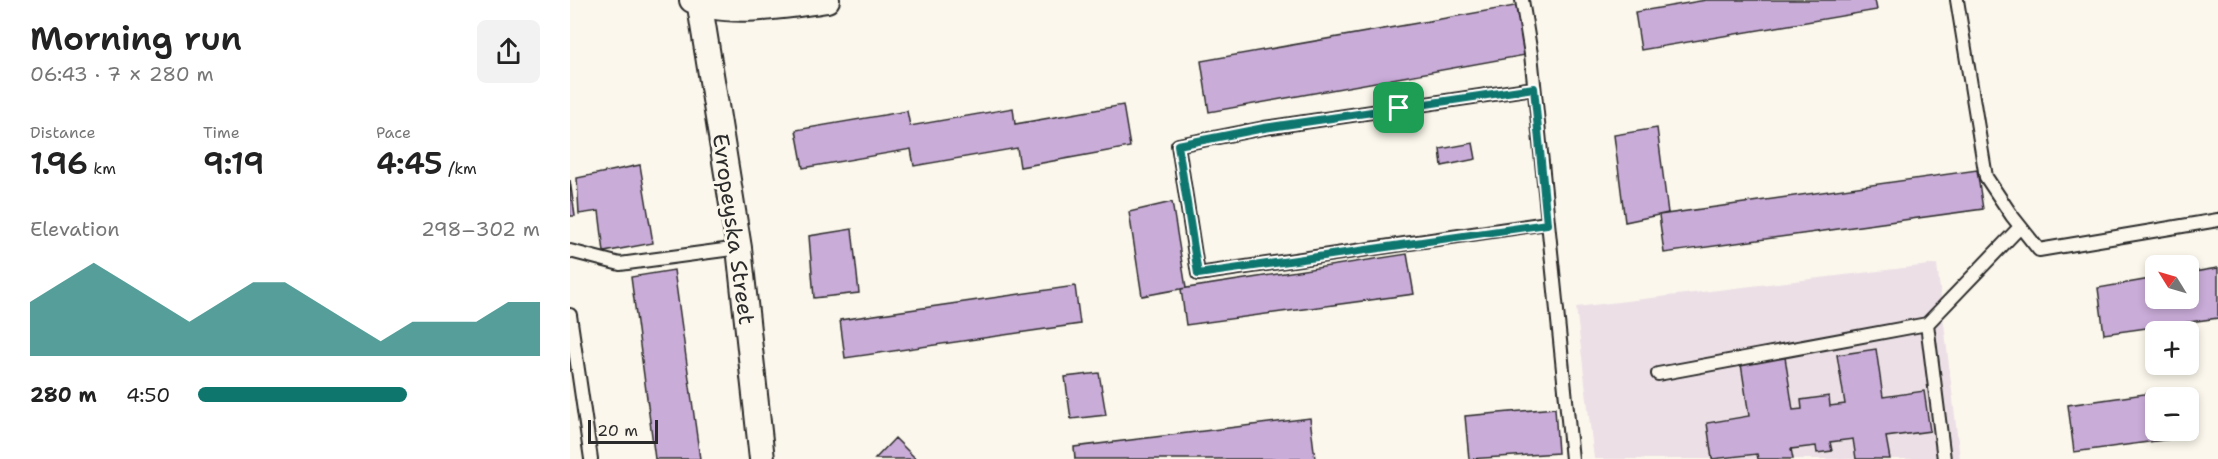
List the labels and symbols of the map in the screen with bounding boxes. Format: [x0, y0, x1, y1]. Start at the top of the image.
pin [1373, 82, 1424, 133]
street label: Evropeyska Street [706, 132, 761, 326]
north arrow [2145, 255, 2199, 309]
scale bar [588, 417, 658, 444]

